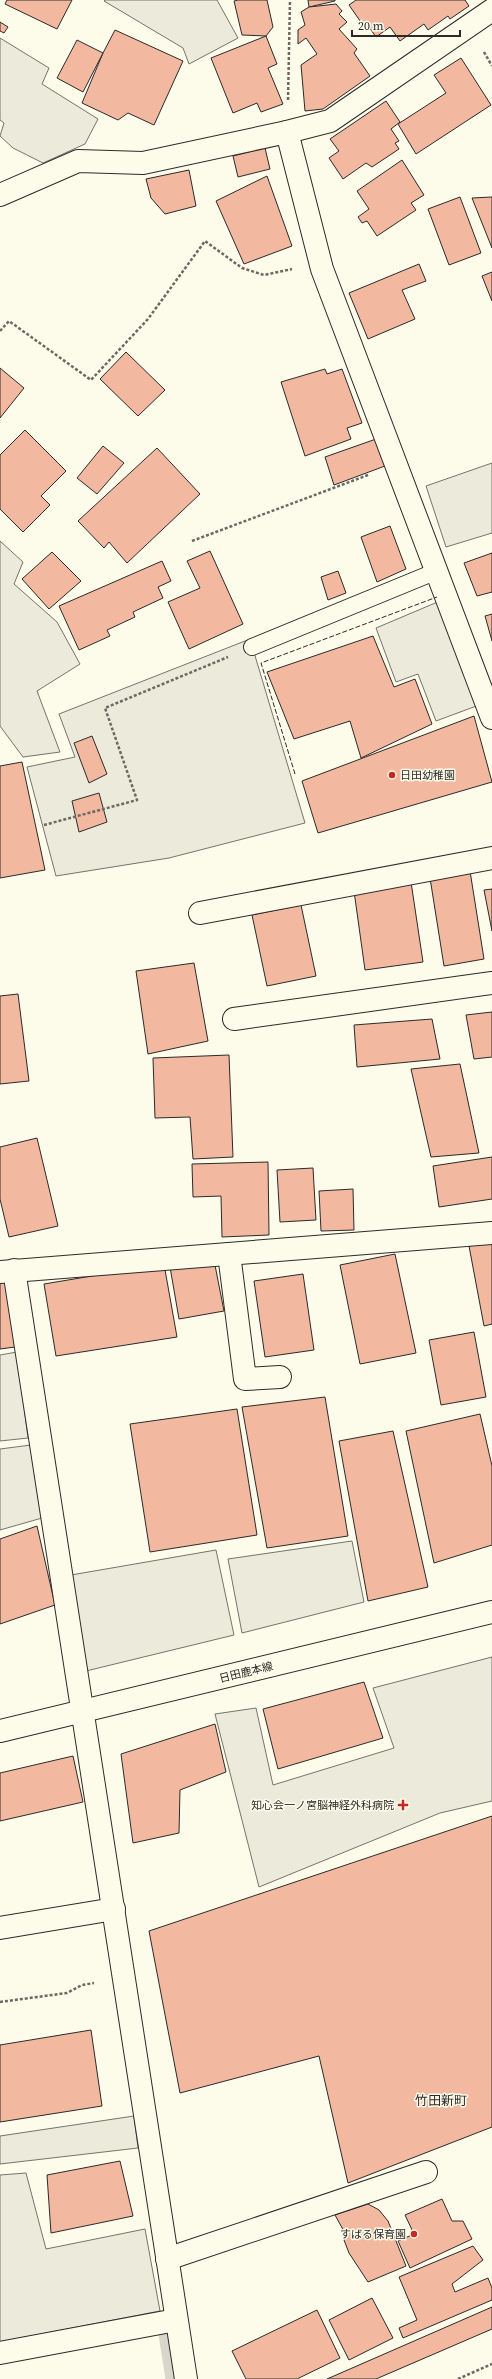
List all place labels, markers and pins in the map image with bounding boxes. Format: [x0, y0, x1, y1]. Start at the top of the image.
place label: 日田幼稚園 [400, 768, 455, 783]
marker: 日田幼稚園 [387, 770, 397, 780]
place label: 知心会一ノ宮脳神経外科病院 [251, 1798, 394, 1813]
marker: 知心会一ノ宮脳神経外科病院 [397, 1799, 409, 1811]
place label: すばる保育園 [340, 2227, 406, 2242]
marker: すばる保育園 [409, 2229, 419, 2239]

